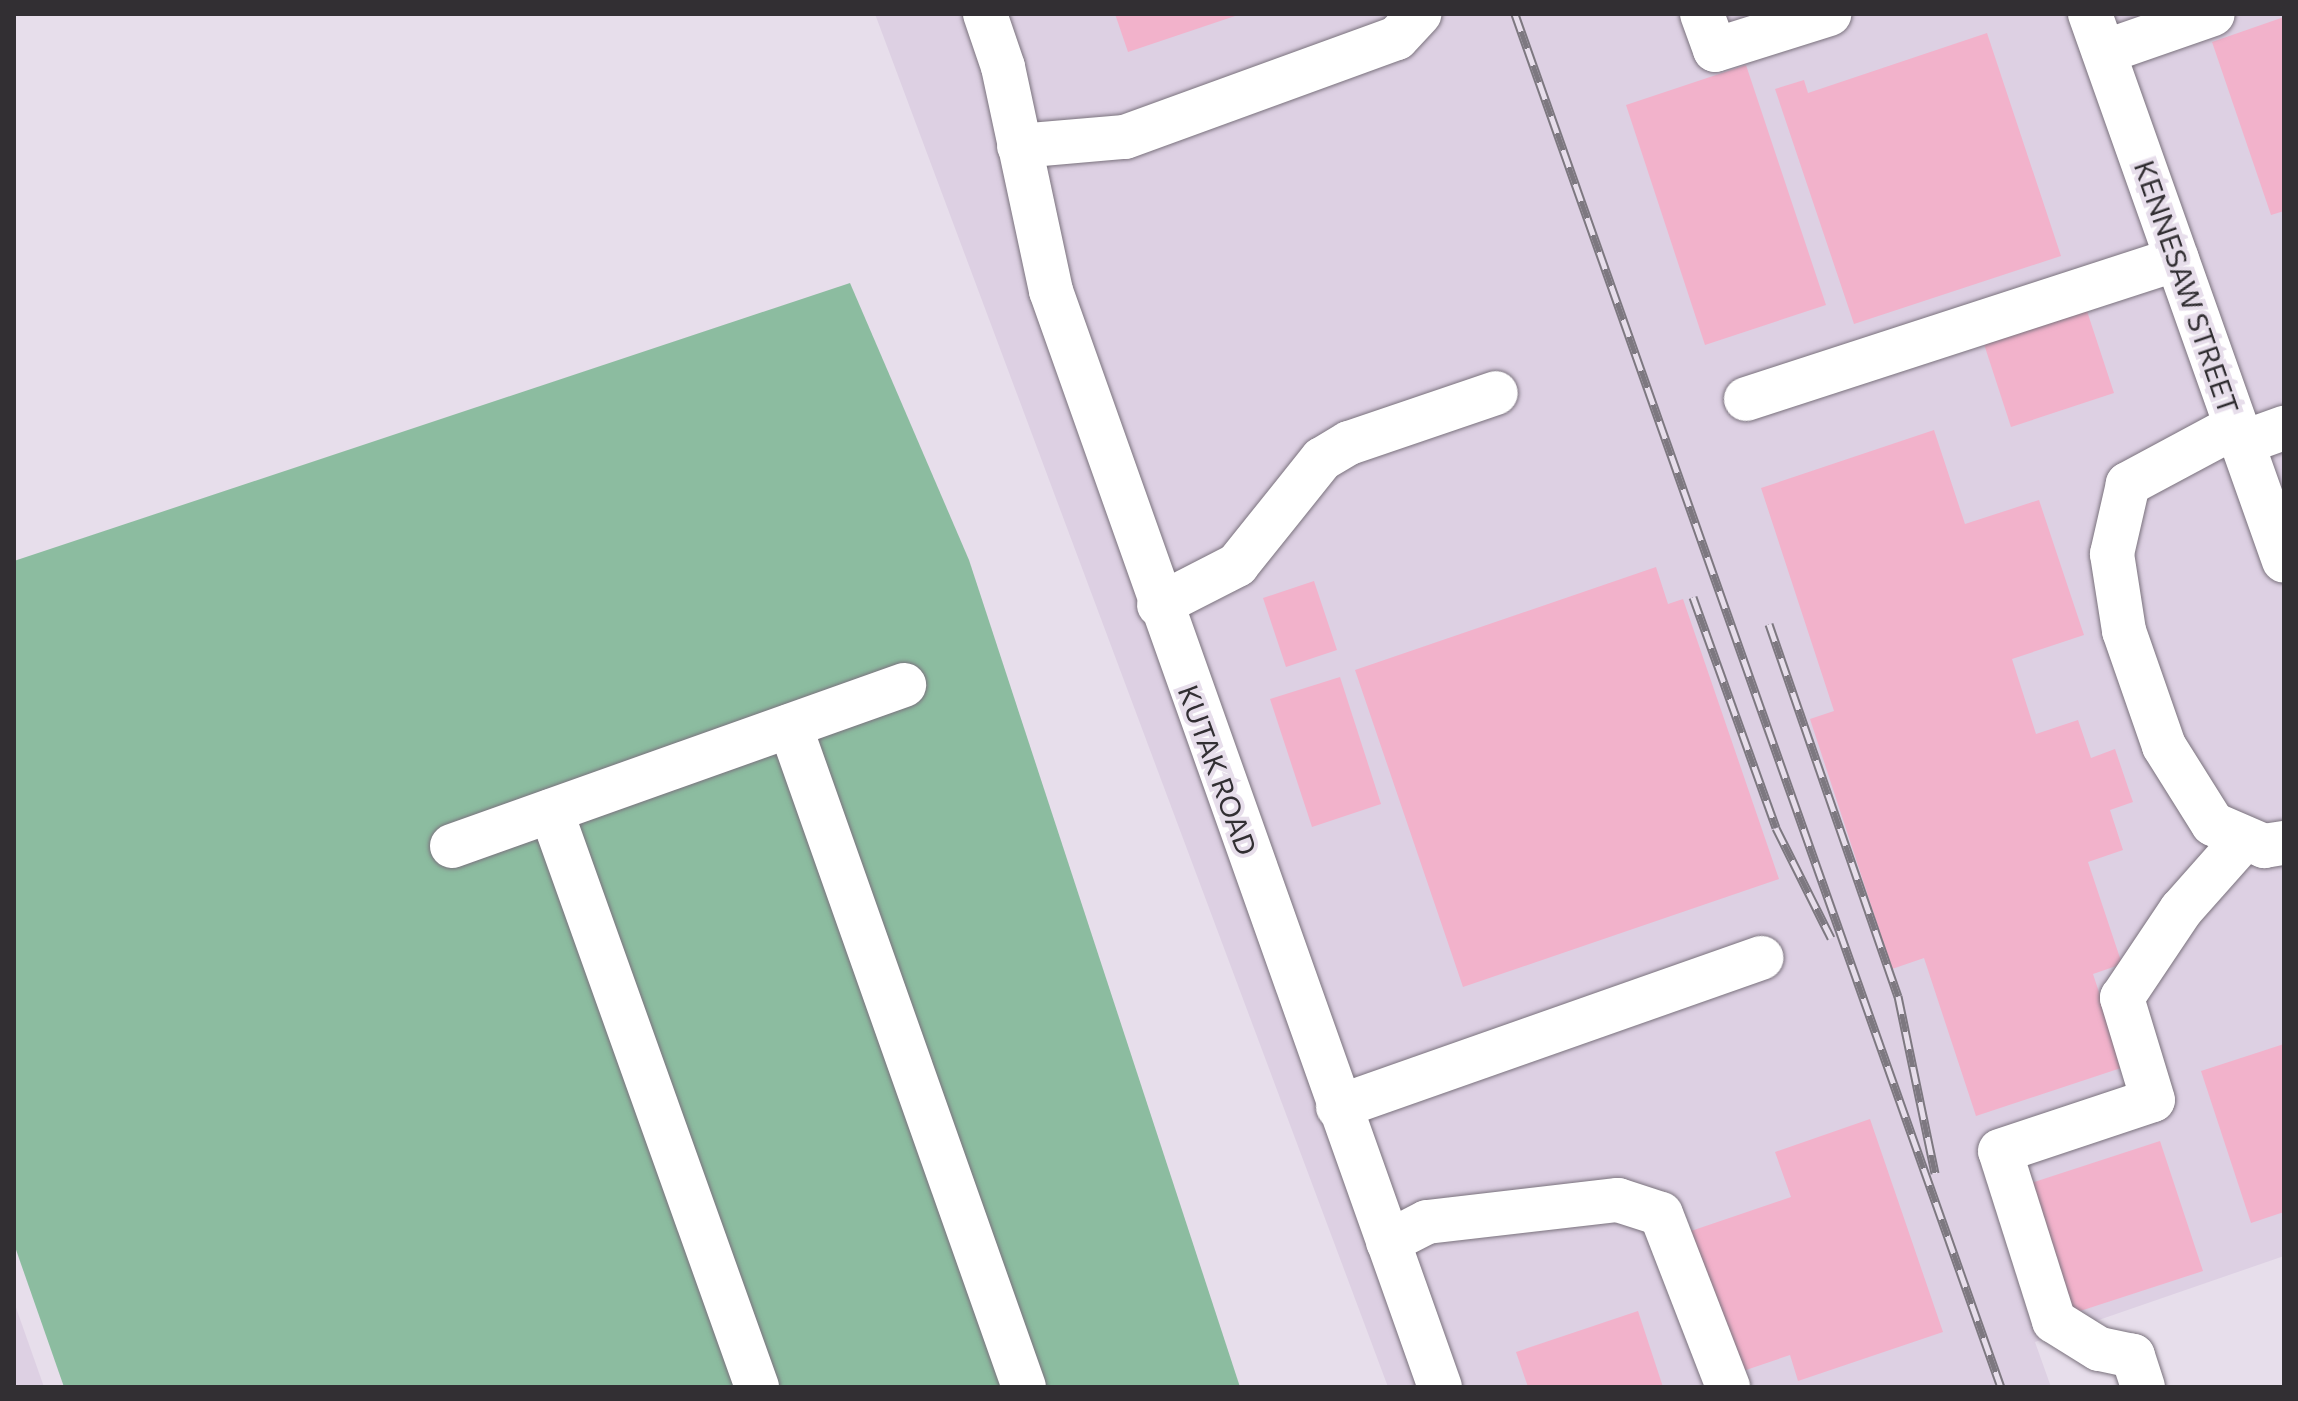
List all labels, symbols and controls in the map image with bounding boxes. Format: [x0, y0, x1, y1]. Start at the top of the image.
street label: KENNESAW STREET [2128, 156, 2246, 418]
street label: KUTAK ROAD [1172, 680, 1264, 860]

